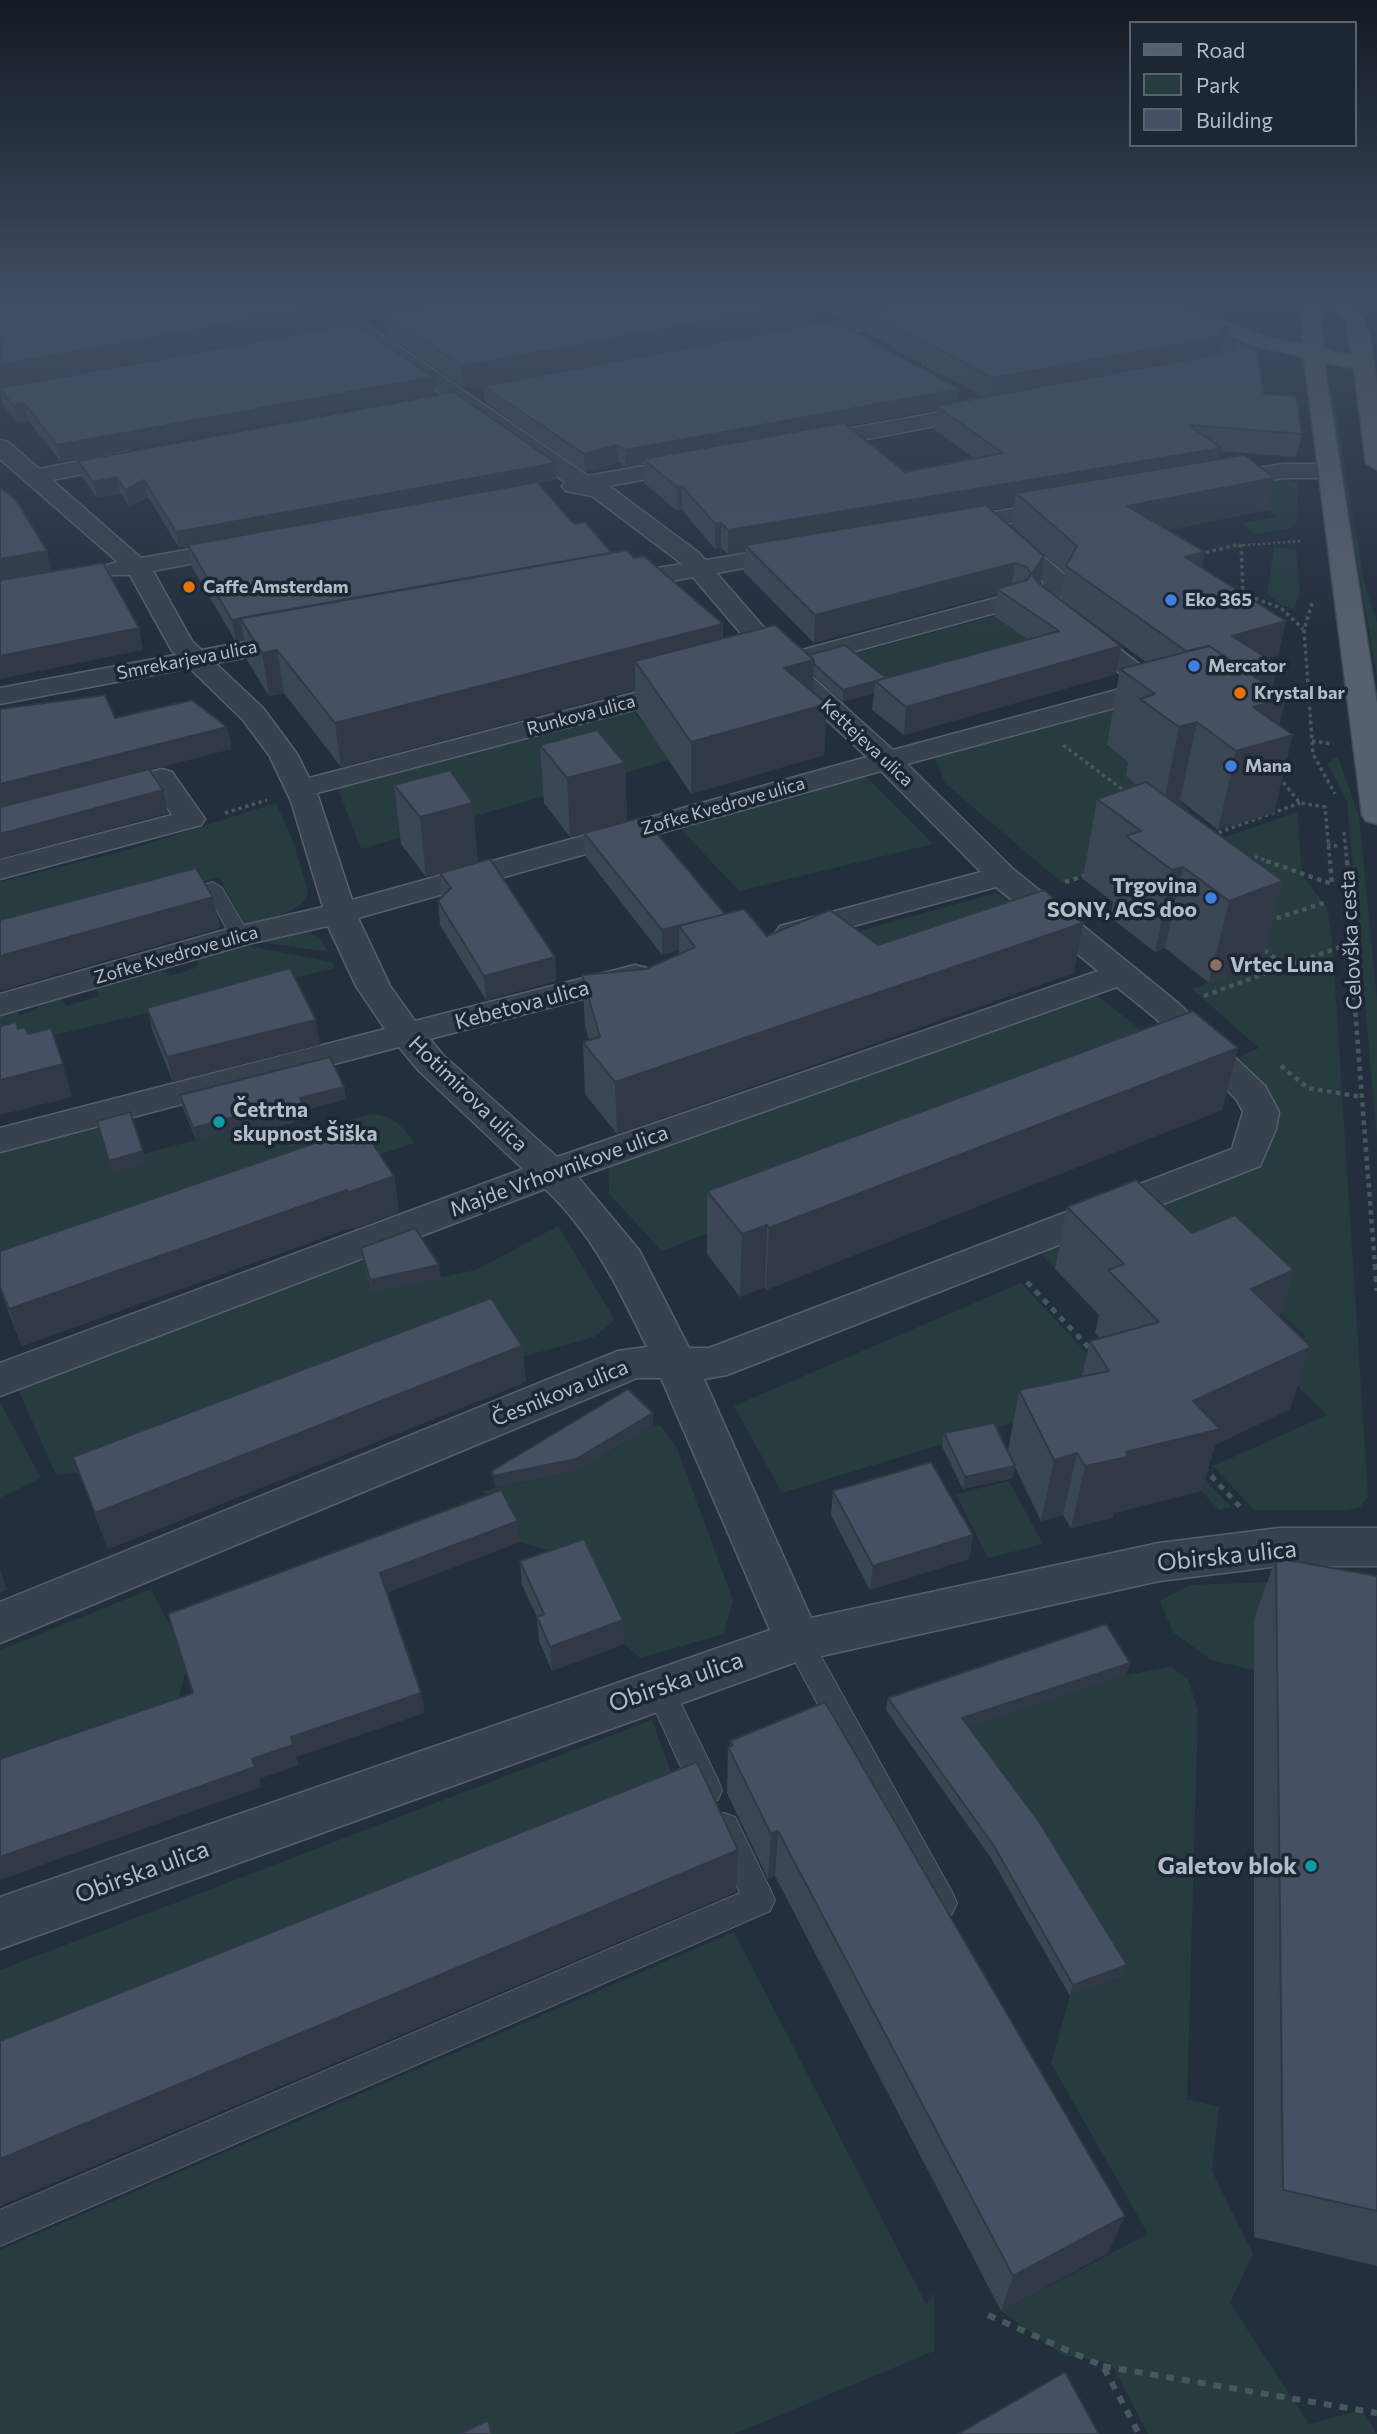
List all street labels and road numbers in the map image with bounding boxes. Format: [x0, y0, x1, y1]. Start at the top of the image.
street label: Smrekarjeva ulica [115, 636, 259, 684]
street label: Runkova ulica [524, 690, 638, 740]
street label: Kettejeva ulica [816, 695, 918, 791]
street label: Zofke Kvedrove ulica [639, 772, 807, 840]
street label: Celovška cesta [1335, 869, 1367, 1011]
street label: Zofke Kvedrove ulica [92, 921, 260, 989]
street label: Kebetova ulica [452, 975, 592, 1035]
street label: Hotimirova ulica [403, 1031, 533, 1157]
street label: Majde Vrhovnikove ulica [447, 1120, 671, 1222]
street label: Česnikova ulica [488, 1354, 632, 1432]
street label: Obirska ulica [1156, 1534, 1298, 1578]
street label: Obirska ulica [605, 1646, 747, 1718]
street label: Obirska ulica [71, 1834, 213, 1910]

